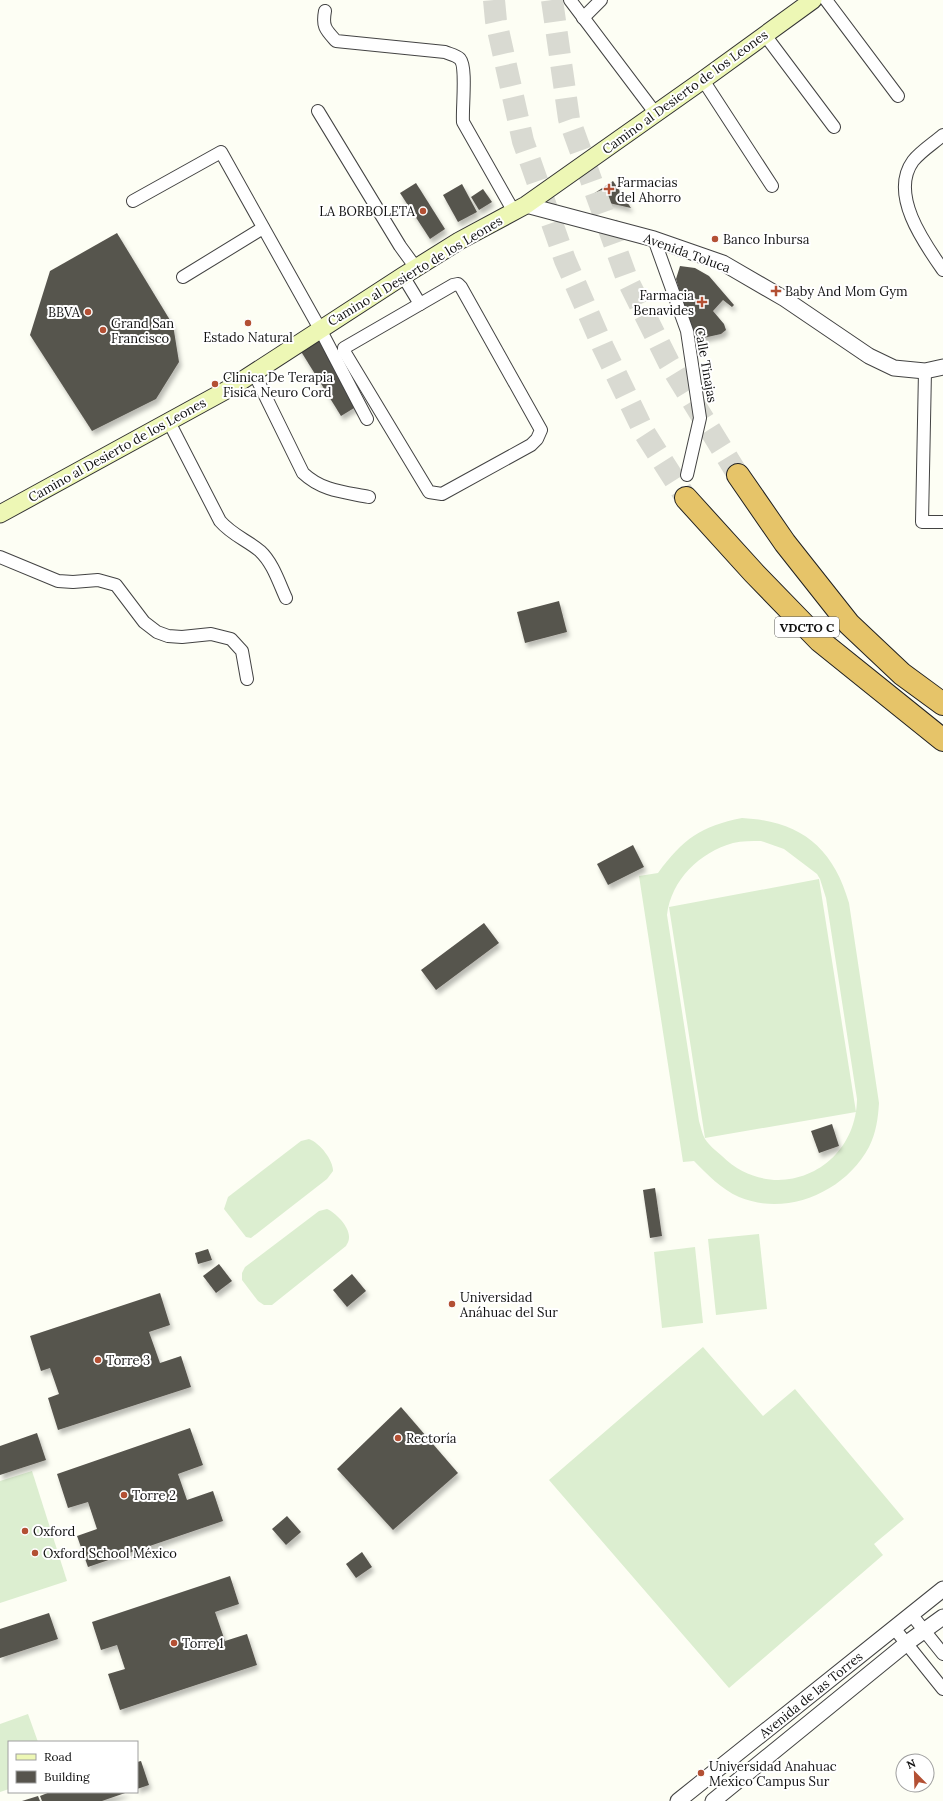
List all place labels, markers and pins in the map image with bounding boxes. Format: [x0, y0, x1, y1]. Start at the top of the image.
place label: Farmacias del Ahorro [617, 174, 681, 206]
marker: Farmacias del Ahorro [604, 184, 614, 194]
place label: LA BORBOLETA [319, 203, 416, 220]
marker: LA BORBOLETA [418, 206, 428, 216]
place label: Banco Inbursa [723, 231, 810, 248]
marker: Banco Inbursa [710, 234, 720, 244]
place label: Baby And Mom Gym [785, 283, 908, 300]
marker: Baby And Mom Gym [770, 285, 782, 297]
place label: Farmacia Benavides [633, 287, 694, 319]
marker: Farmacia Benavides [697, 297, 707, 307]
place label: BBVA [48, 304, 81, 321]
marker: BBVA [83, 307, 93, 317]
place label: Grand San Francisco [111, 315, 174, 347]
marker: Estado Natural [243, 318, 253, 328]
marker: Grand San Francisco [98, 325, 108, 335]
place label: Estado Natural [203, 329, 293, 346]
place label: Clinica De Terapia Fisica Neuro Cord [223, 369, 333, 401]
marker: Clinica De Terapia Fisica Neuro Cord [210, 379, 220, 389]
place label: Universidad Anáhuac del Sur [459, 1289, 558, 1321]
marker: Universidad Anáhuac del Sur [447, 1299, 457, 1309]
place label: Torre 3 [106, 1352, 150, 1369]
marker: Torre 3 [93, 1355, 103, 1365]
place label: Rectoría [406, 1430, 457, 1447]
marker: Rectoría [393, 1433, 403, 1443]
place label: Torre 2 [132, 1487, 176, 1504]
marker: Torre 2 [119, 1490, 129, 1500]
place label: Oxford [33, 1523, 76, 1540]
marker: Oxford [20, 1526, 30, 1536]
place label: Oxford School México [43, 1545, 177, 1562]
marker: Oxford School México [30, 1548, 40, 1558]
place label: Torre 1 [182, 1635, 224, 1652]
marker: Torre 1 [169, 1638, 179, 1648]
place label: Universidad Anahuac Mexico Campus Sur [709, 1758, 837, 1790]
marker: Universidad Anahuac Mexico Campus Sur [696, 1768, 706, 1778]

